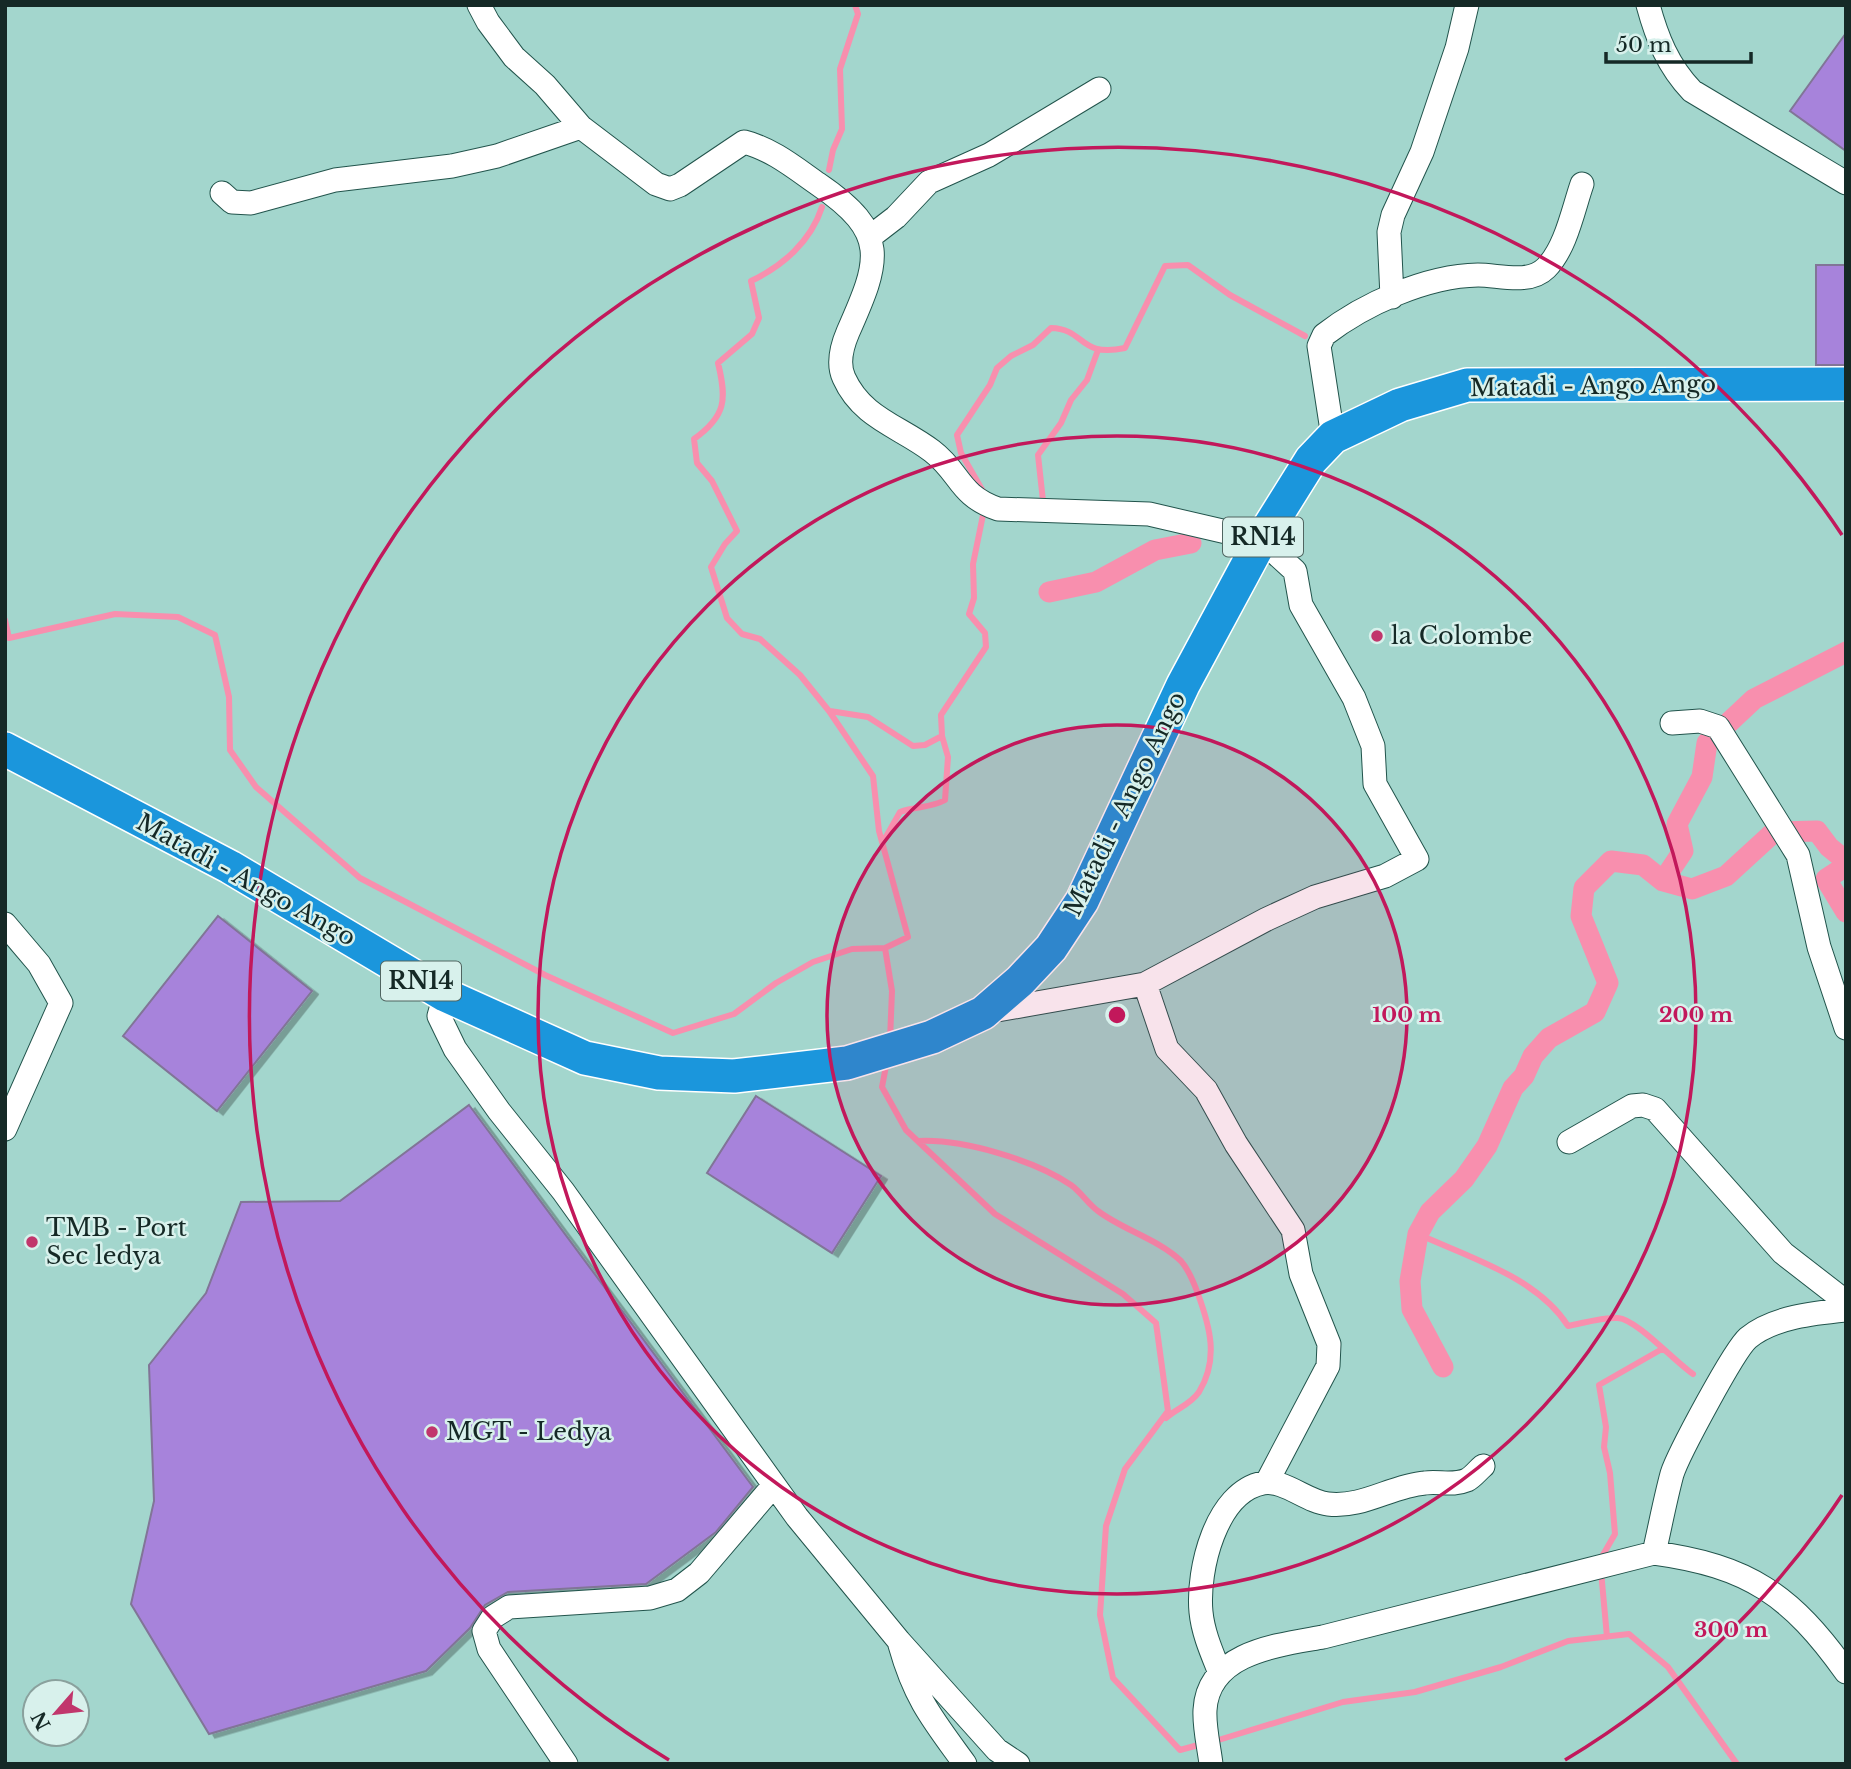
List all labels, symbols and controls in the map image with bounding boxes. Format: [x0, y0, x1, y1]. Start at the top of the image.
scale bar [1606, 21, 1751, 65]
text: 50 m [1616, 32, 1672, 58]
street label: Matadi - Ango Ango [1470, 369, 1716, 402]
road number: RN14 [1223, 517, 1303, 556]
place label: la Colombe [1391, 621, 1532, 650]
marker: la Colombe [1369, 628, 1385, 644]
street label: Matadi - Ango Ango [1058, 687, 1192, 921]
street label: Matadi - Ango Ango [132, 807, 361, 952]
road number: RN14 [381, 962, 461, 1000]
text: 100 m [1372, 1002, 1442, 1028]
text: 200 m [1659, 1002, 1733, 1028]
centre of rings [1105, 1003, 1129, 1027]
place label: TMB - Port Sec ledya [46, 1213, 187, 1270]
marker: TMB - Port Sec ledya [24, 1234, 40, 1250]
place label: MGT - Ledya [446, 1417, 612, 1446]
marker: MGT - Ledya [424, 1424, 440, 1440]
text: 300 m [1694, 1617, 1768, 1643]
north arrow [21, 1678, 91, 1748]
text: N [27, 1707, 56, 1734]

